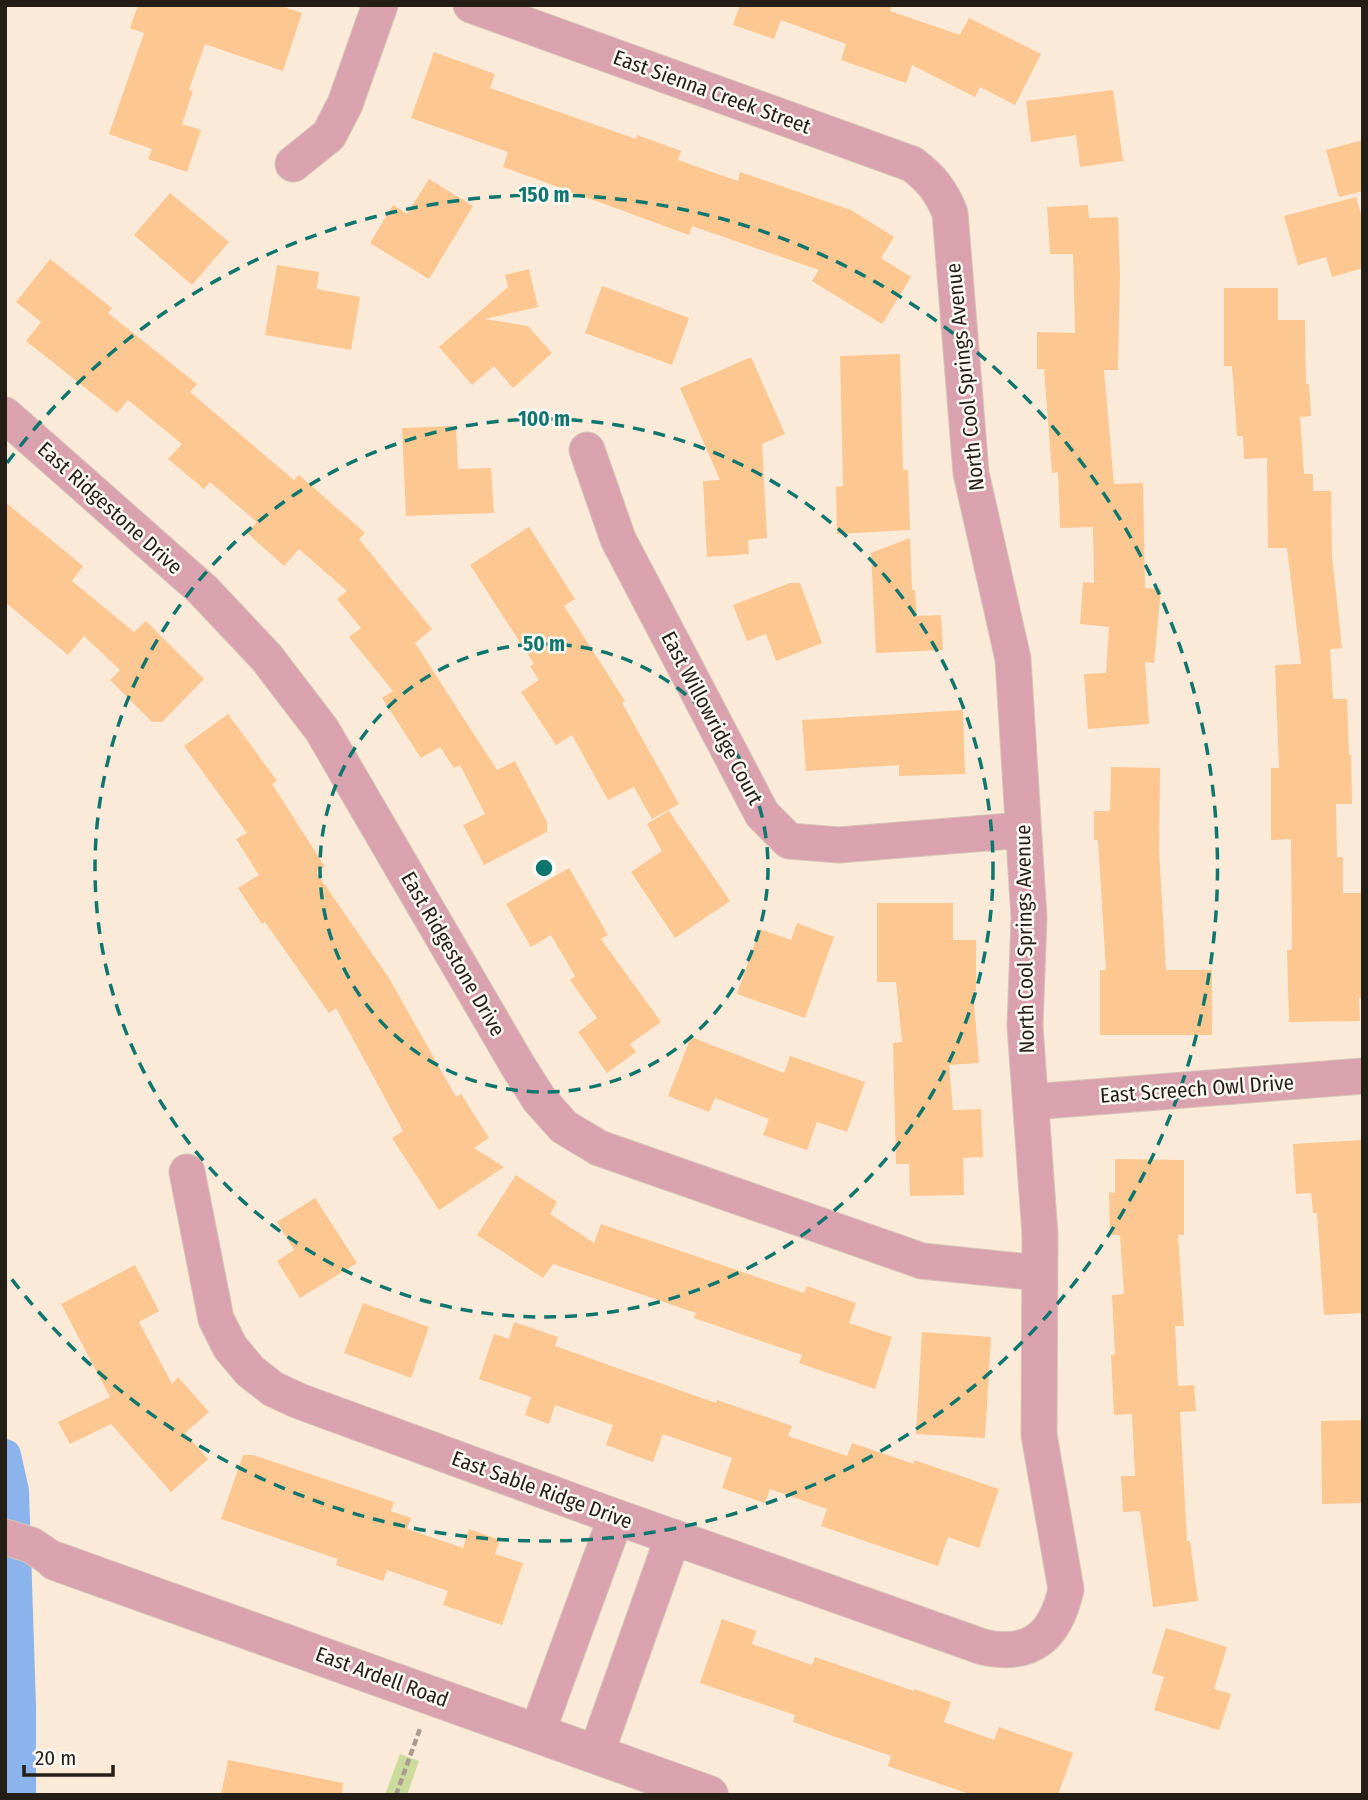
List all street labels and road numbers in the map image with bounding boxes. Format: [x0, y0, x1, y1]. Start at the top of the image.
street label: East Sienna Creek Street [610, 44, 814, 140]
street label: North Cool Springs Avenue [940, 262, 990, 492]
street label: East Ridgestone Drive [32, 436, 188, 580]
street label: East Willowridge Court [655, 627, 769, 809]
street label: North Cool Springs Avenue [1010, 824, 1040, 1054]
street label: East Ridgestone Drive [395, 867, 511, 1041]
street label: East Screech Owl Drive [1099, 1069, 1295, 1109]
street label: East Sable Ridge Drive [448, 1445, 636, 1535]
street label: East Ardell Road [312, 1641, 452, 1713]

